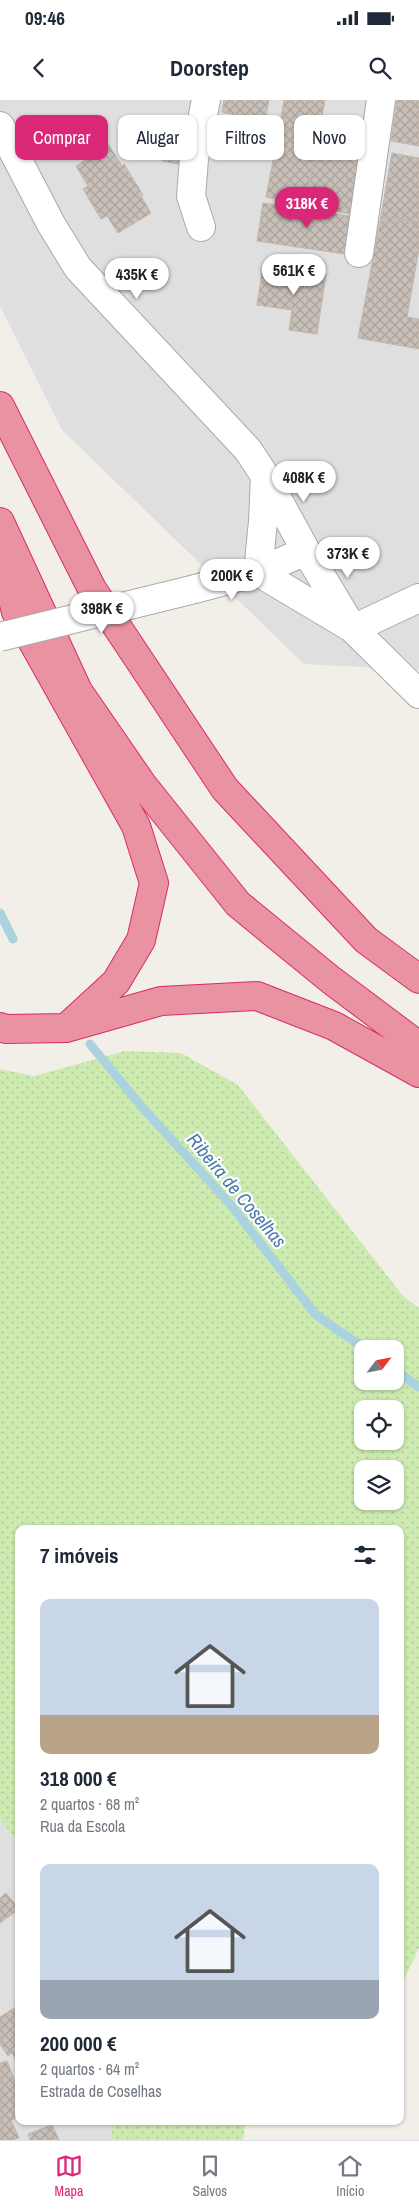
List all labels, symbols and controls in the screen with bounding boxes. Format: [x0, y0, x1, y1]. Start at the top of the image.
text: 09:46 [25, 5, 65, 31]
text: Doorstep [170, 53, 249, 83]
icon: back [25, 54, 53, 82]
icon: search [366, 54, 394, 82]
chip: Comprar [15, 115, 108, 160]
chip: Alugar [118, 115, 197, 160]
chip: Filtros [207, 115, 284, 160]
chip: Novo [294, 115, 365, 160]
pin: 318K € [266, 186, 348, 229]
text: 318K € [286, 192, 328, 214]
pin: 561K € [253, 254, 335, 296]
pin: 435K € [96, 258, 178, 300]
text: 561K € [273, 259, 315, 281]
text: 435K € [116, 263, 158, 285]
pin: 408K € [263, 460, 345, 503]
text: 408K € [283, 466, 325, 488]
pin: 373K € [307, 536, 389, 579]
text: 373K € [327, 542, 369, 564]
pin: 200K € [191, 558, 273, 601]
text: 200K € [211, 564, 253, 586]
pin: 398K € [61, 592, 143, 634]
text: 398K € [81, 597, 123, 619]
water label: Ribeira de Coselhas [181, 1127, 293, 1253]
north arrow [354, 1340, 404, 1390]
map controls [354, 1340, 404, 1510]
button: locate [354, 1400, 404, 1450]
button: layers [354, 1460, 404, 1510]
text: 7 imóveis [40, 1541, 119, 1570]
icon: filters [351, 1541, 379, 1569]
icon: home [165, 1631, 255, 1721]
text: 318 000 € [40, 1764, 117, 1793]
text: 2 quartos · 68 m² [40, 1793, 139, 1815]
text: Rua da Escola [40, 1815, 125, 1837]
icon: home [165, 1896, 255, 1986]
text: 200 000 € [40, 2029, 117, 2058]
text: 2 quartos · 64 m² [40, 2058, 139, 2080]
text: Estrada de Coselhas [40, 2080, 162, 2102]
tab: Mapa [55, 2152, 83, 2200]
tab: Salvos [193, 2152, 227, 2200]
tab: Início [336, 2152, 364, 2200]

